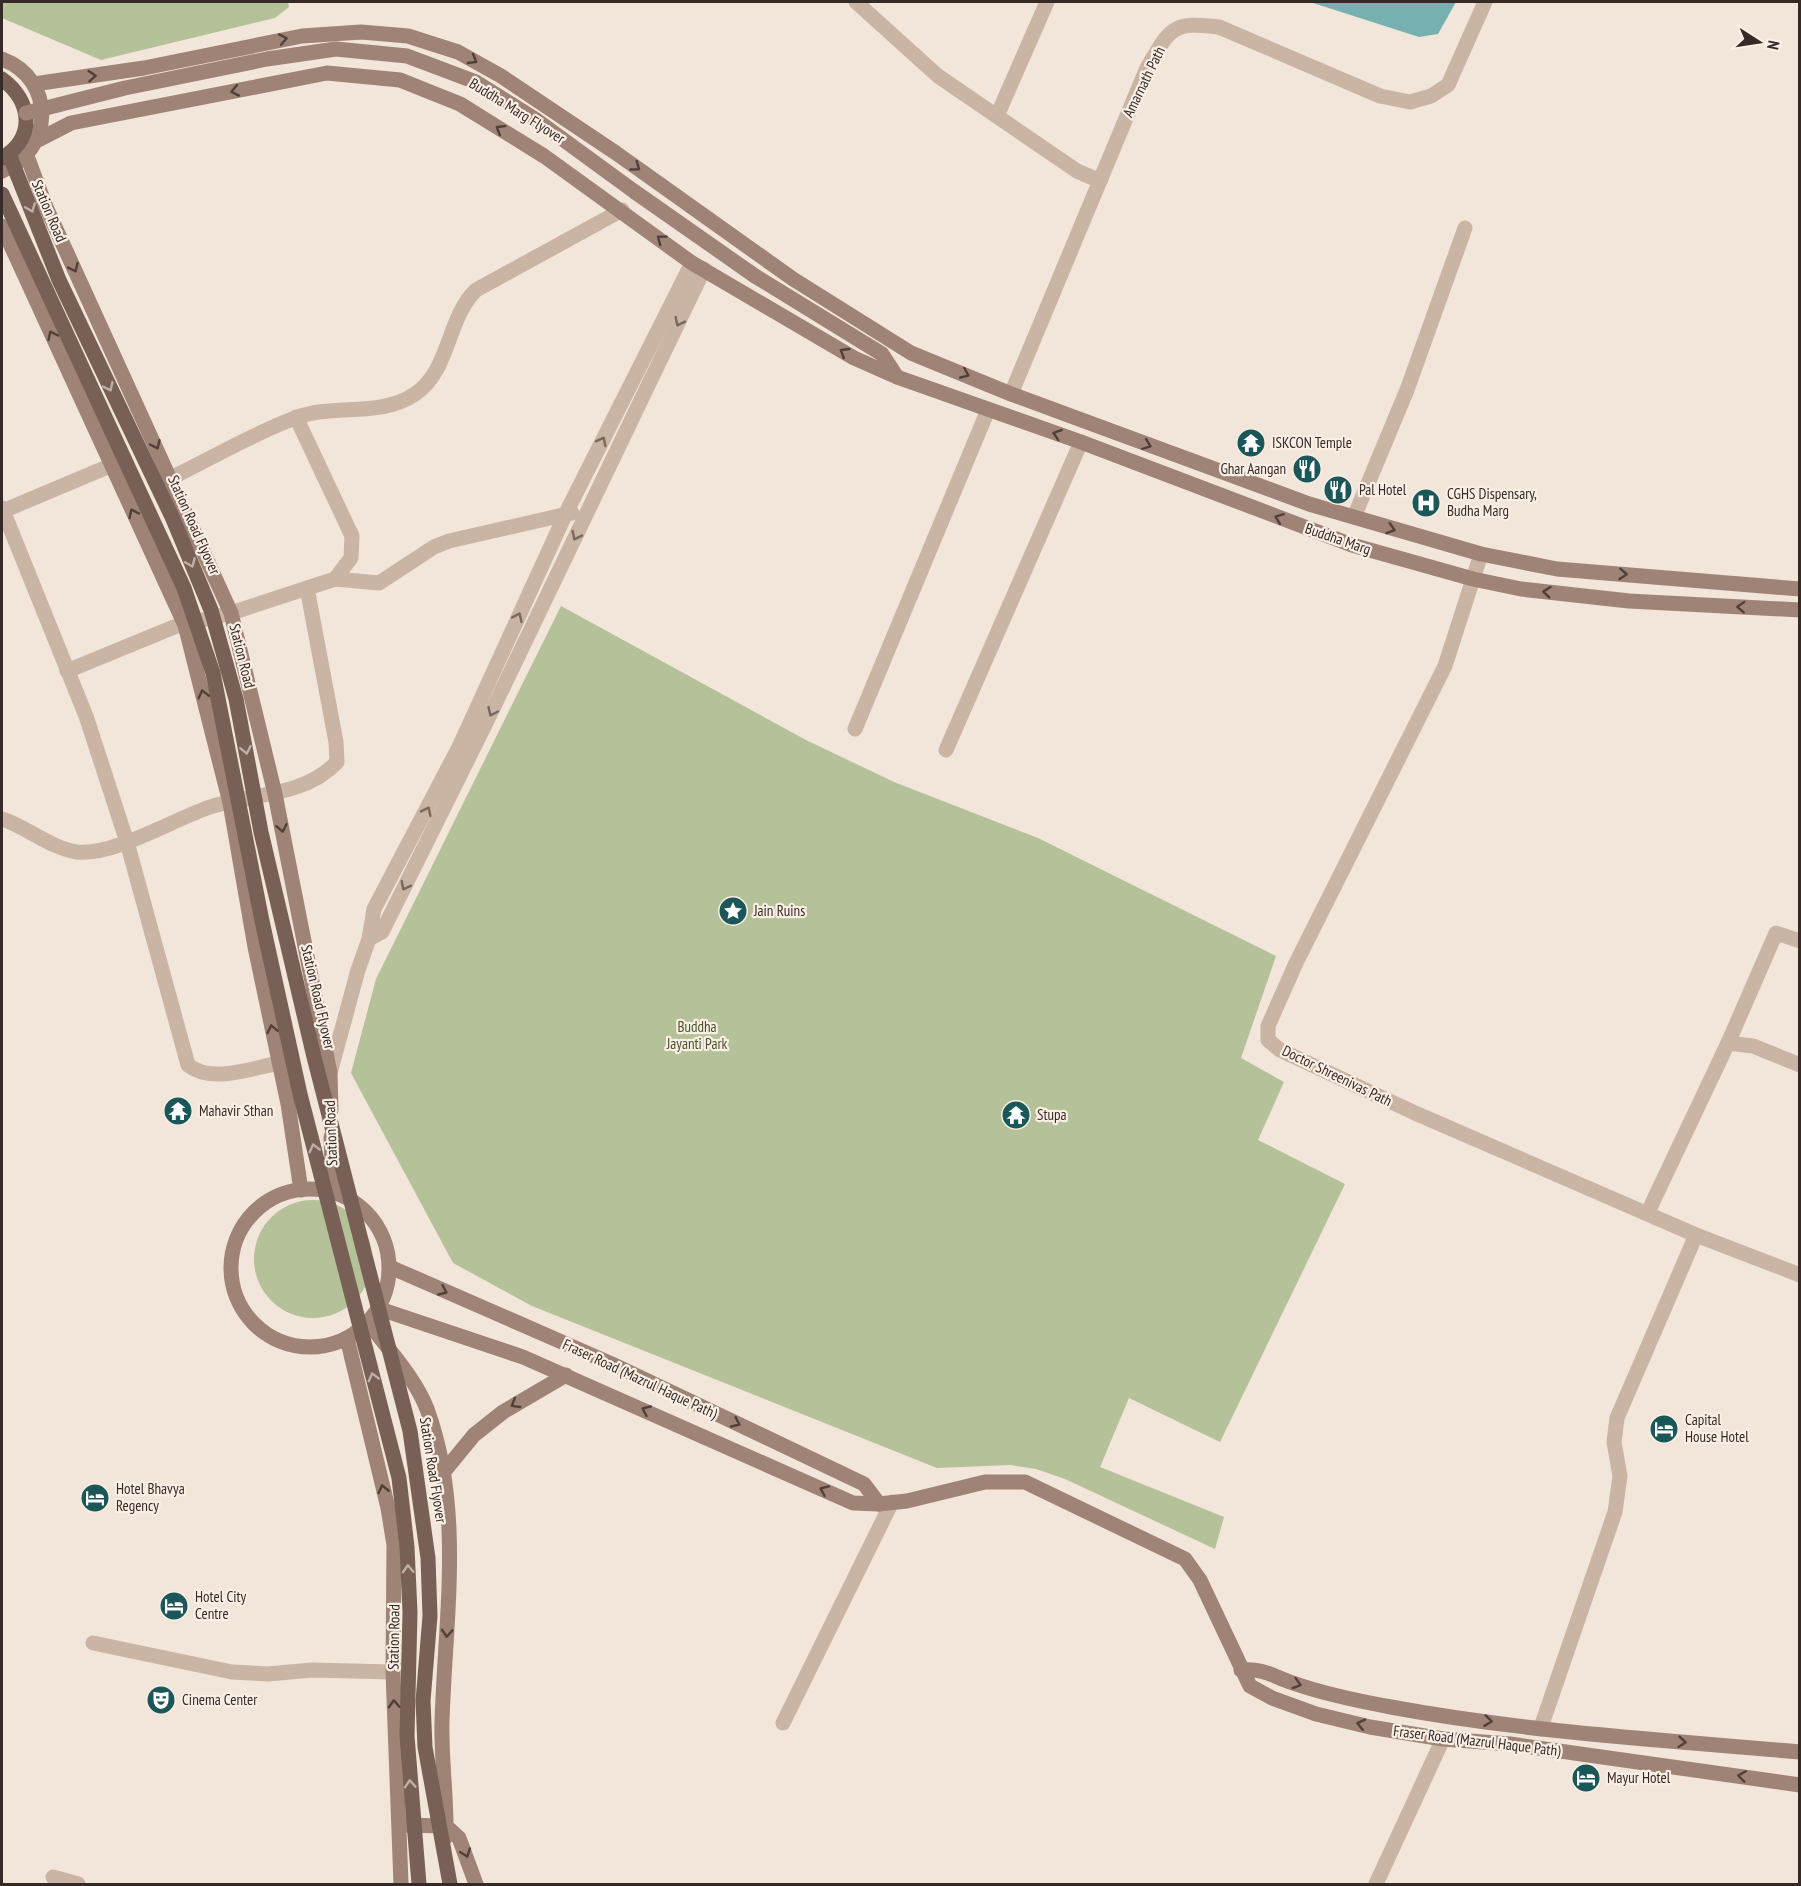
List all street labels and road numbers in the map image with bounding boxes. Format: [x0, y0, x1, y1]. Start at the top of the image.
street label: Amarnath Path [1118, 43, 1169, 120]
street label: Buddha Marg Flyover [466, 74, 569, 148]
street label: Station Road [28, 177, 71, 245]
street label: Station Road Flyover [164, 472, 225, 578]
street label: Buddha Marg [1303, 518, 1374, 559]
street label: Station Road [225, 622, 260, 690]
street label: Station Road Flyover [297, 943, 340, 1052]
street label: Doctor Shreenivas Path [1279, 1041, 1395, 1110]
street label: Station Road [320, 1100, 341, 1166]
street label: Fraser Road (Mazrul Haque Path) [560, 1334, 721, 1423]
street label: Station Road Flyover [416, 1416, 451, 1525]
street label: Station Road [383, 1604, 404, 1670]
street label: Fraser Road (Mazrul Haque Path) [1392, 1721, 1562, 1760]

